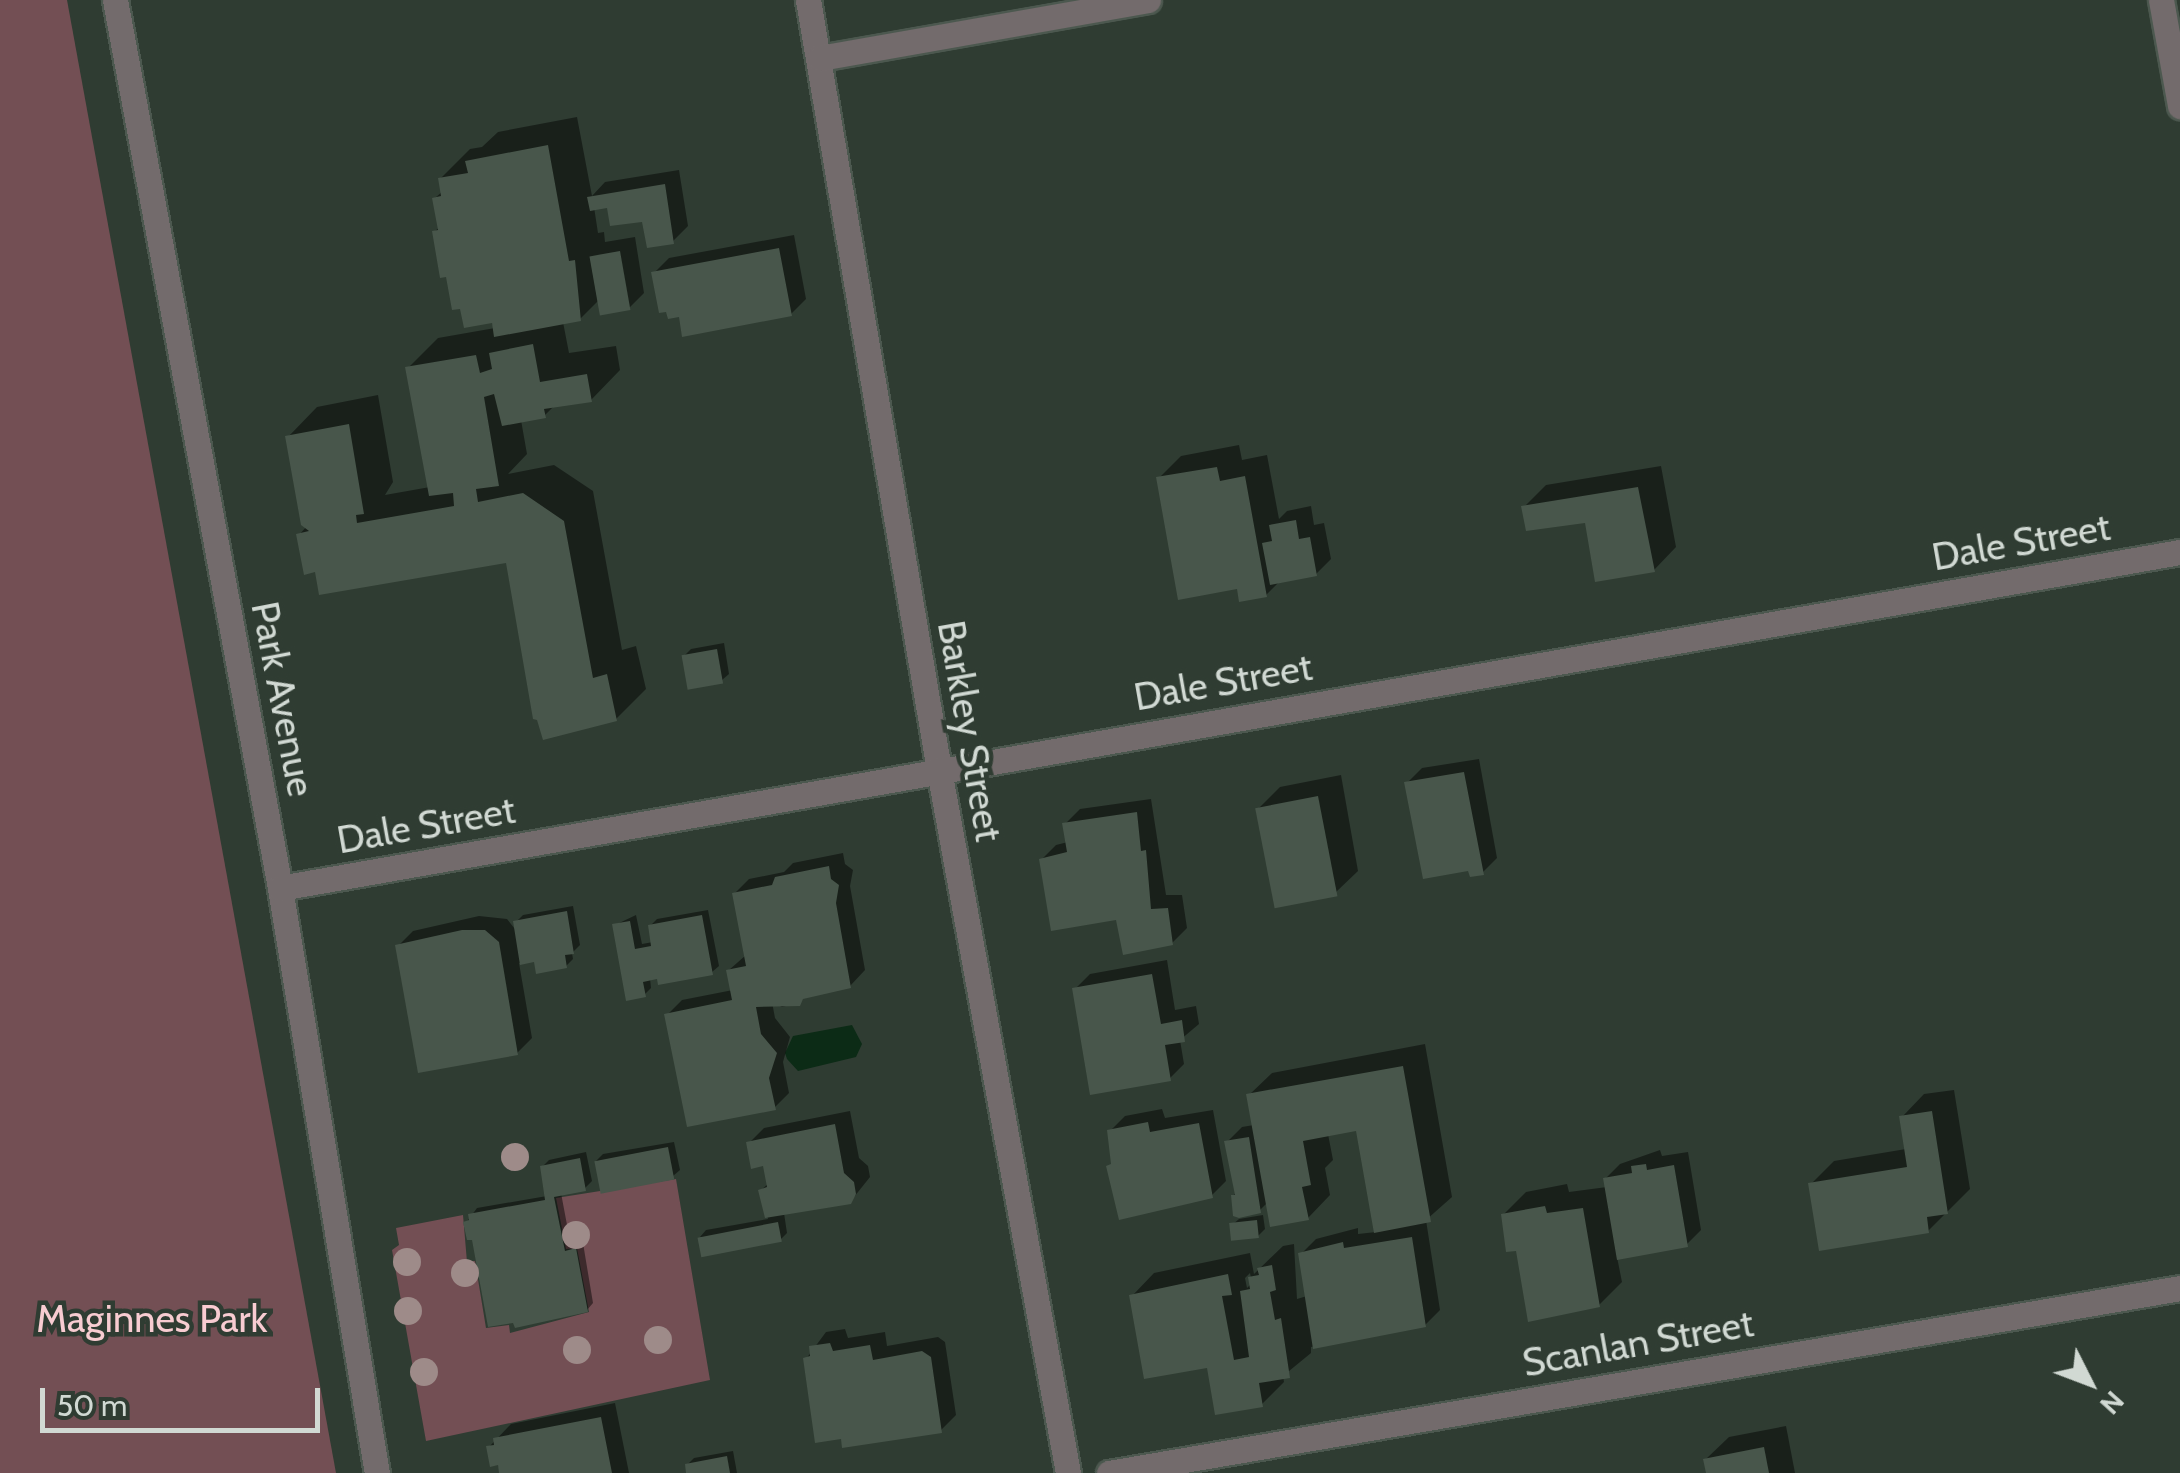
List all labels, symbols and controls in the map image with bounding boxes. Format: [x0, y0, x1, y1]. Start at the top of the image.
street label: Dale Street [1928, 504, 2114, 580]
street label: Park Avenue [242, 598, 324, 800]
street label: Barkley Street [928, 617, 1012, 845]
street label: Dale Street [1130, 644, 1316, 720]
street label: Dale Street [333, 787, 519, 863]
park label: Maginnes Park [36, 1296, 268, 1342]
street label: Scanlan Street [1519, 1300, 1757, 1386]
north arrow [2040, 1333, 2140, 1433]
scale bar [45, 1368, 325, 1430]
text: N [2093, 1384, 2132, 1422]
text: 50 m [57, 1387, 127, 1424]

